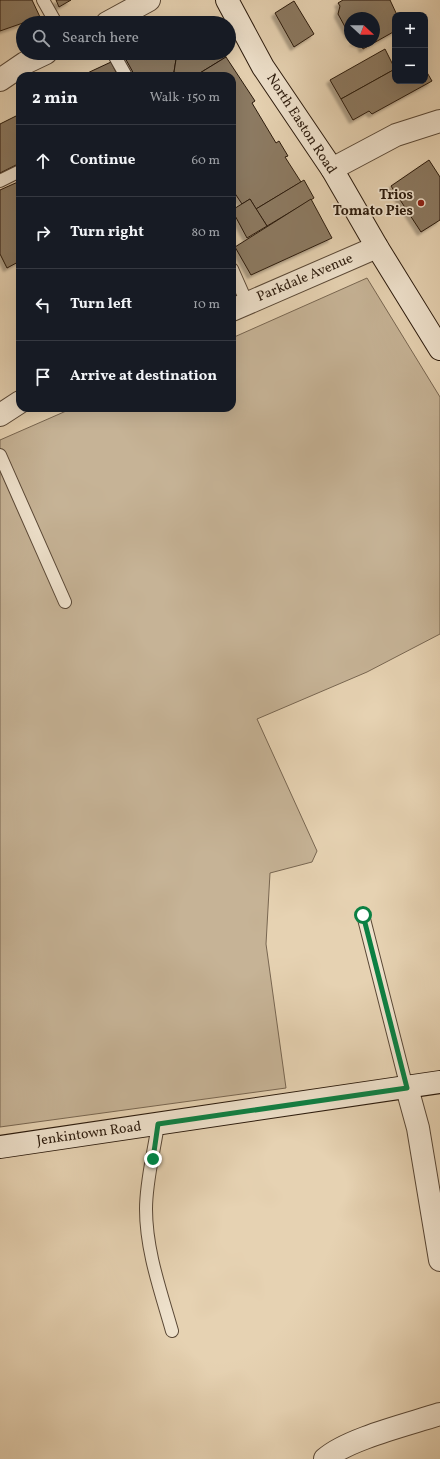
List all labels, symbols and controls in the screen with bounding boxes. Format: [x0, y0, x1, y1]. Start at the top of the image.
north arrow [344, 12, 380, 48]
map controls [392, 12, 428, 84]
button: + [392, 12, 428, 48]
search box [16, 16, 236, 60]
icon: search [30, 27, 52, 49]
text: Search here [62, 28, 139, 49]
button: − [392, 48, 428, 84]
street label: North Easton Road [261, 70, 341, 178]
text: 2 min [32, 87, 78, 110]
text: Walk · 150 m [150, 89, 220, 107]
icon: ahead [32, 150, 54, 172]
text: Continue [70, 150, 135, 171]
text: 60 m [192, 152, 220, 170]
place label: Trios Tomato Pies [333, 186, 413, 221]
marker: Trios Tomato Pies [416, 198, 426, 208]
icon: right [32, 222, 54, 244]
text: Turn right [70, 222, 144, 243]
text: 80 m [191, 224, 220, 242]
street label: Parkdale Avenue [254, 249, 356, 307]
icon: left [32, 294, 54, 316]
text: Turn left [70, 294, 132, 315]
text: 10 m [193, 296, 220, 314]
icon: arrive [32, 366, 54, 388]
text: Arrive at destination [70, 366, 217, 387]
route start [354, 906, 372, 924]
street label: Jenkintown Road [35, 1117, 143, 1151]
route end [144, 1150, 162, 1168]

